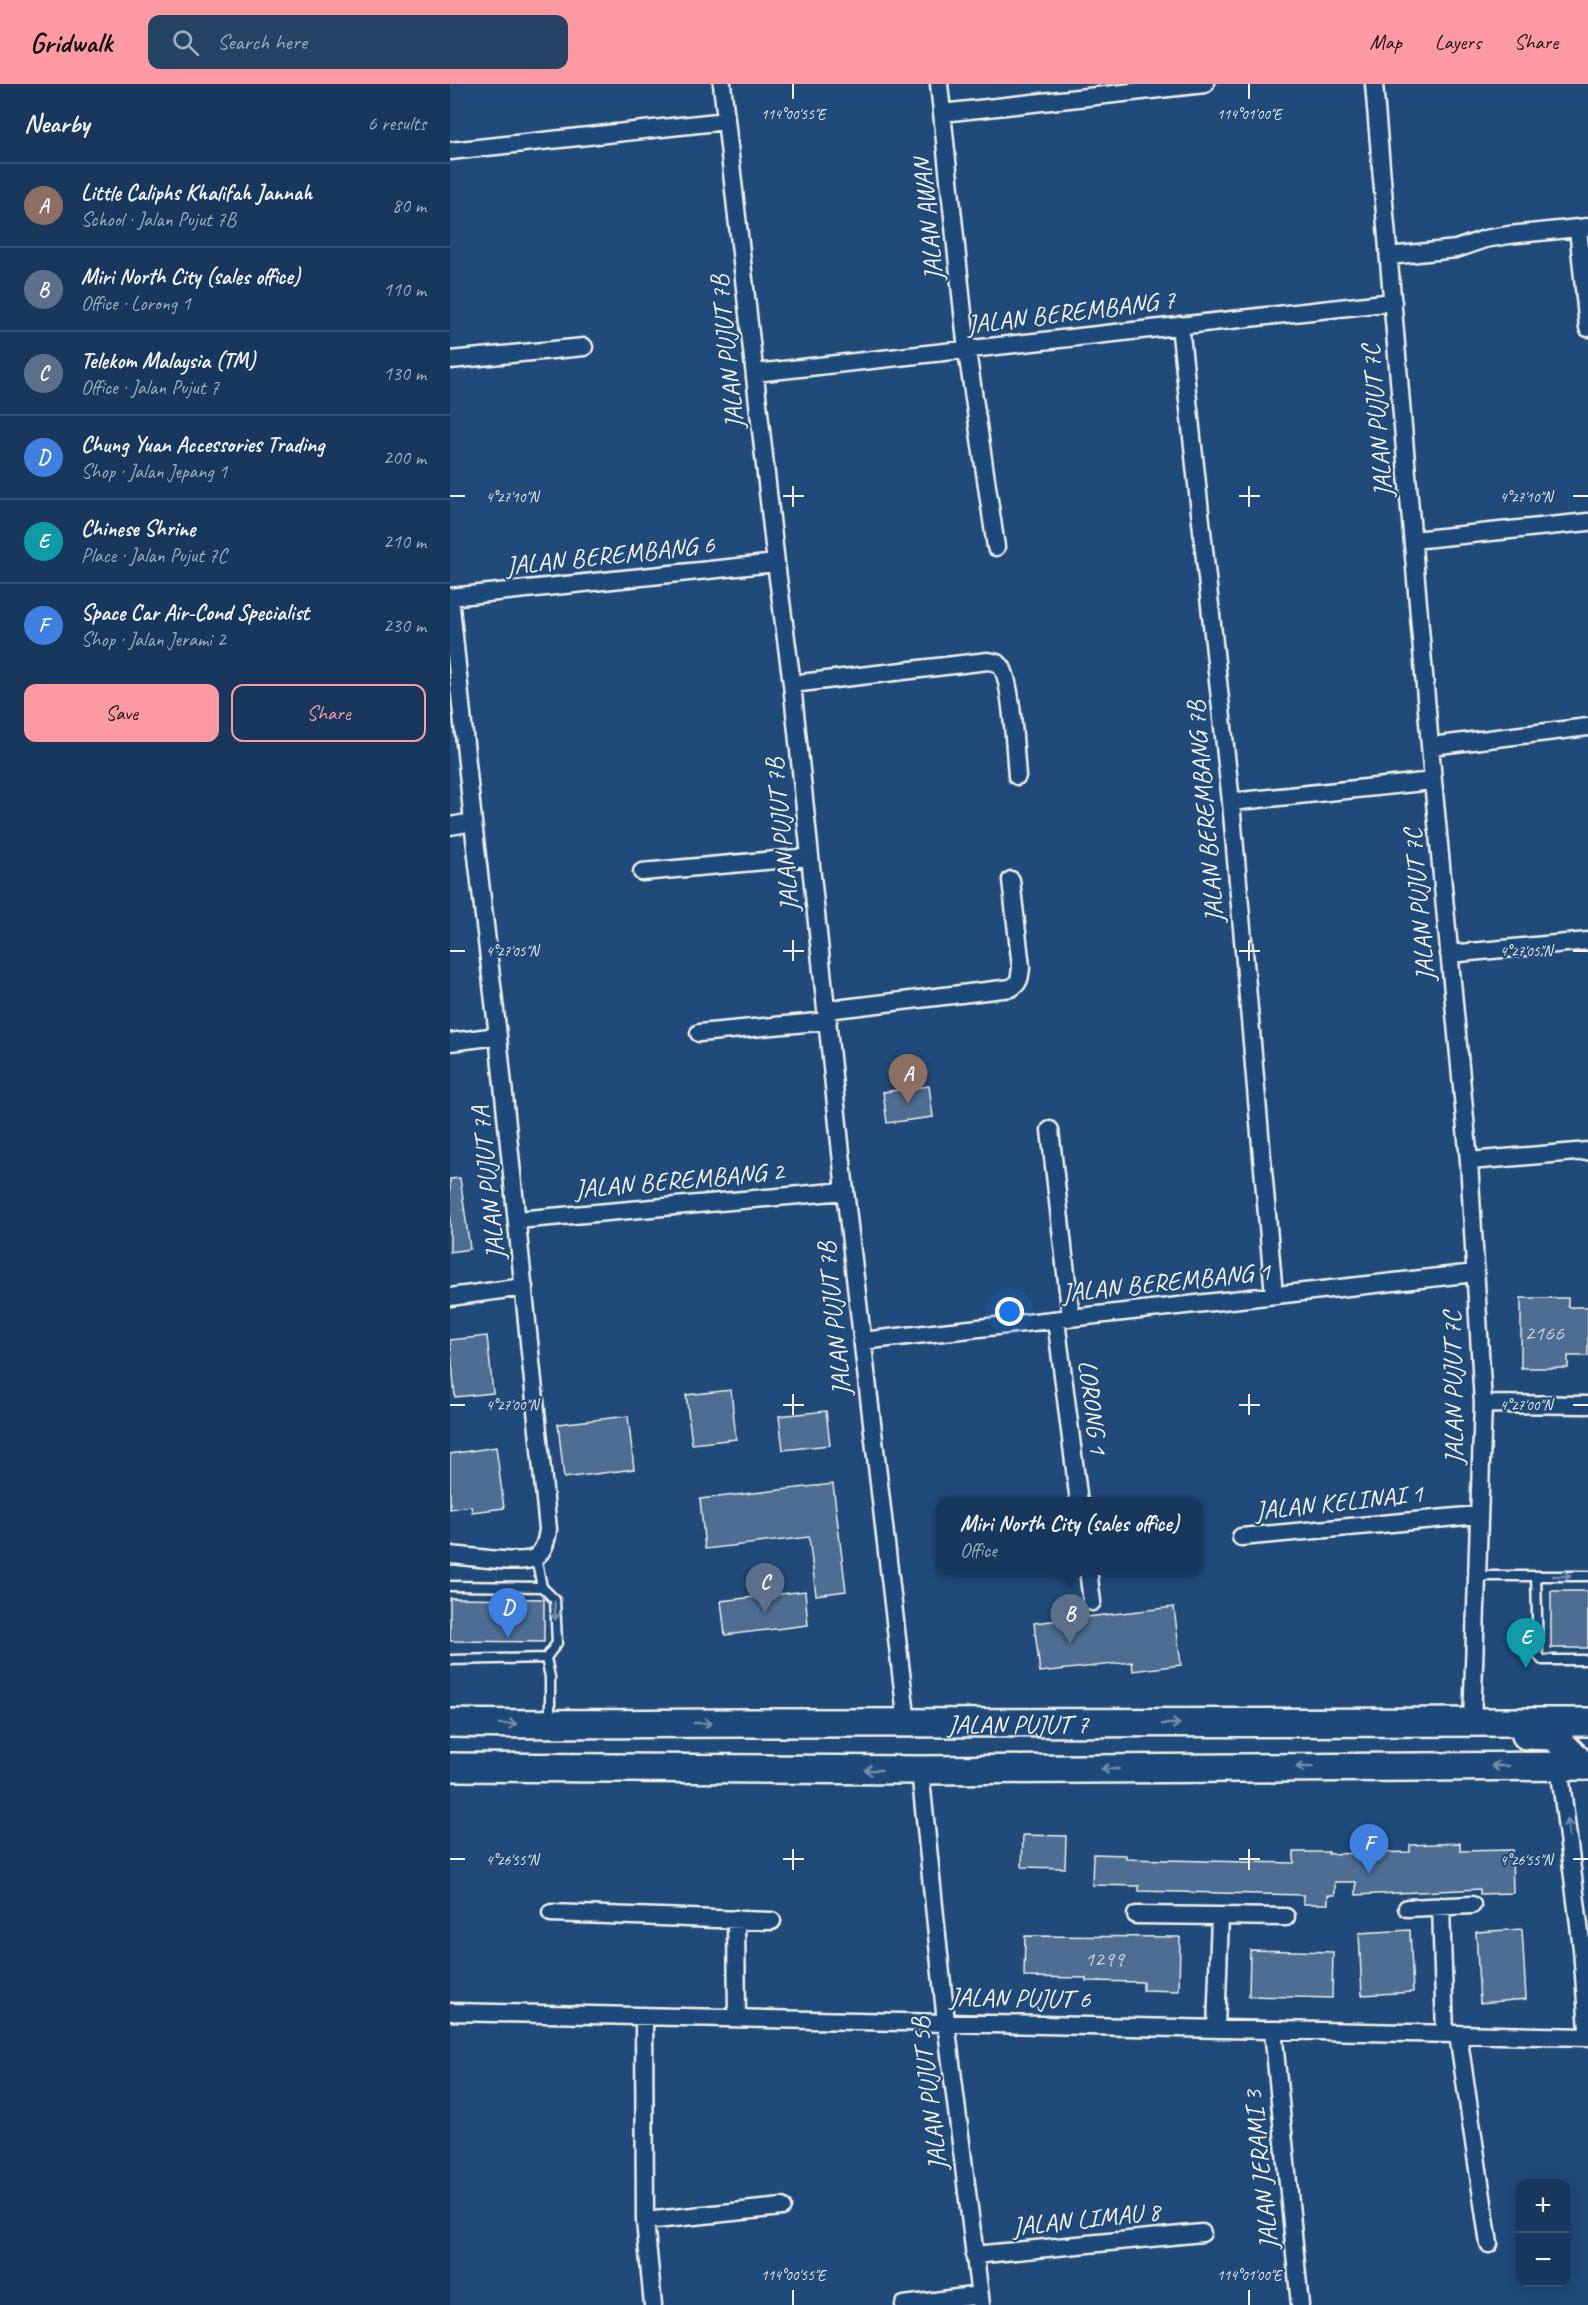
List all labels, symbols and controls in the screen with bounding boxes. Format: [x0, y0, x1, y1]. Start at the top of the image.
search box [148, 15, 568, 69]
text: Gridwalk [30, 25, 112, 60]
icon: search [169, 26, 202, 59]
text: Search here [217, 28, 307, 56]
text: Map [1369, 29, 1402, 55]
text: Layers [1435, 29, 1481, 55]
text: Share [1514, 29, 1558, 55]
text: 114°00'55"E [761, 105, 827, 124]
text: 114°01'00"E [1217, 105, 1283, 124]
text: Nearby [24, 107, 89, 140]
text: 6 results [367, 111, 426, 136]
street label: JALAN AWAN [905, 153, 951, 285]
text: Little Caliphs Khalifah Jannah [81, 179, 312, 207]
text: A [38, 193, 49, 218]
text: 80 m [392, 193, 426, 218]
text: School · Jalan Pujut 7B [81, 207, 236, 232]
text: Miri North City (sales office) [81, 263, 300, 291]
street label: JALAN PUJUT 7B [702, 272, 752, 432]
text: B [38, 277, 49, 302]
text: 110 m [383, 277, 426, 302]
street label: JALAN BEREMBANG 7 [963, 283, 1178, 341]
text: Office · Lorong 1 [81, 291, 191, 316]
street label: JALAN PUJUT 7C [1354, 341, 1400, 501]
text: Telekom Malaysia (TM) [81, 347, 255, 375]
text: C [39, 361, 48, 386]
text: 130 m [383, 361, 426, 386]
text: Office · Jalan Pujut 7 [81, 375, 219, 400]
text: Chung Yuan Accessories Trading [81, 431, 324, 459]
text: D [38, 445, 49, 470]
text: 200 m [383, 445, 426, 470]
text: Shop · Jalan Jepang 1 [81, 459, 227, 484]
text: 4°27'10"N [486, 488, 541, 507]
text: 4°27'10"N [1500, 488, 1555, 507]
text: Chinese Shrine [81, 515, 195, 543]
street label: JALAN BEREMBANG 6 [502, 528, 717, 583]
text: E [38, 529, 49, 554]
text: 210 m [383, 529, 426, 554]
text: Place · Jalan Pujut 7C [81, 543, 227, 568]
text: Space Car Air-Cond Specialist [81, 599, 309, 627]
text: F [39, 613, 48, 638]
text: 230 m [383, 613, 426, 638]
text: Shop · Jalan Jerami 2 [81, 627, 226, 652]
button: Save [24, 684, 219, 742]
button: Share [231, 684, 426, 742]
street label: JALAN BEREMBANG 7B [1179, 698, 1231, 927]
street label: JALAN PUJUT 7B [757, 755, 807, 915]
street label: JALAN PUJUT 7C [1396, 825, 1442, 985]
text: 4°27'05"N [486, 942, 541, 961]
text: 4°27'05"N [1500, 942, 1555, 961]
pin: A [888, 1054, 928, 1104]
street label: JALAN PUJUT 7A [463, 1103, 513, 1263]
street label: JALAN BEREMBANG 2 [571, 1154, 787, 1206]
street label: JALAN PUJUT 7B [809, 1239, 859, 1399]
street label: JALAN BEREMBANG 1 [1058, 1255, 1273, 1310]
your location [995, 1297, 1024, 1326]
street label: JALAN PUJUT 7C [1435, 1308, 1471, 1467]
house number: 2166 [1524, 1319, 1565, 1347]
street label: LORONG 1 [1071, 1358, 1115, 1457]
text: 4°27'00"N [486, 1396, 541, 1415]
text: 4°27'00"N [1500, 1396, 1555, 1415]
street label: JALAN KELINAI 1 [1251, 1477, 1426, 1527]
popup [936, 1497, 1203, 1575]
text: Miri North City (sales office) [960, 1510, 1179, 1538]
text: Office [960, 1538, 997, 1563]
pin: C [746, 1564, 784, 1613]
one-way arrow [1552, 1570, 1572, 1582]
pin: D [488, 1588, 528, 1638]
pin: B [1050, 1594, 1090, 1644]
one-way arrow [550, 1601, 561, 1621]
pin: E [1506, 1618, 1546, 1668]
street label: JALAN PUJUT 7 [945, 1707, 1090, 1741]
one-way arrow [693, 1717, 713, 1729]
one-way arrow [1161, 1718, 1181, 1730]
one-way arrow [498, 1719, 518, 1730]
one-way arrow [1491, 1760, 1511, 1772]
one-way arrow [1296, 1761, 1316, 1773]
one-way arrow [1101, 1763, 1121, 1775]
one-way arrow [864, 1764, 884, 1776]
one-way arrow [1562, 1818, 1573, 1838]
pin: F [1350, 1824, 1388, 1874]
text: 4°26'55"N [486, 1851, 541, 1870]
text: 4°26'55"N [1500, 1851, 1555, 1870]
house number: 1299 [1084, 1945, 1126, 1973]
street label: JALAN PUJUT 6 [947, 1980, 1092, 2016]
street label: JALAN PUJUT 5B [903, 2014, 955, 2175]
street label: JALAN JERAMI 3 [1236, 2086, 1286, 2253]
map controls [1516, 2179, 1570, 2287]
button: + [1516, 2179, 1570, 2233]
street label: JALAN LIMAU 8 [1009, 2195, 1164, 2243]
button: − [1516, 2233, 1570, 2287]
text: 114°00'55"E [761, 2266, 827, 2285]
text: 114°01'00"E [1217, 2266, 1283, 2285]

